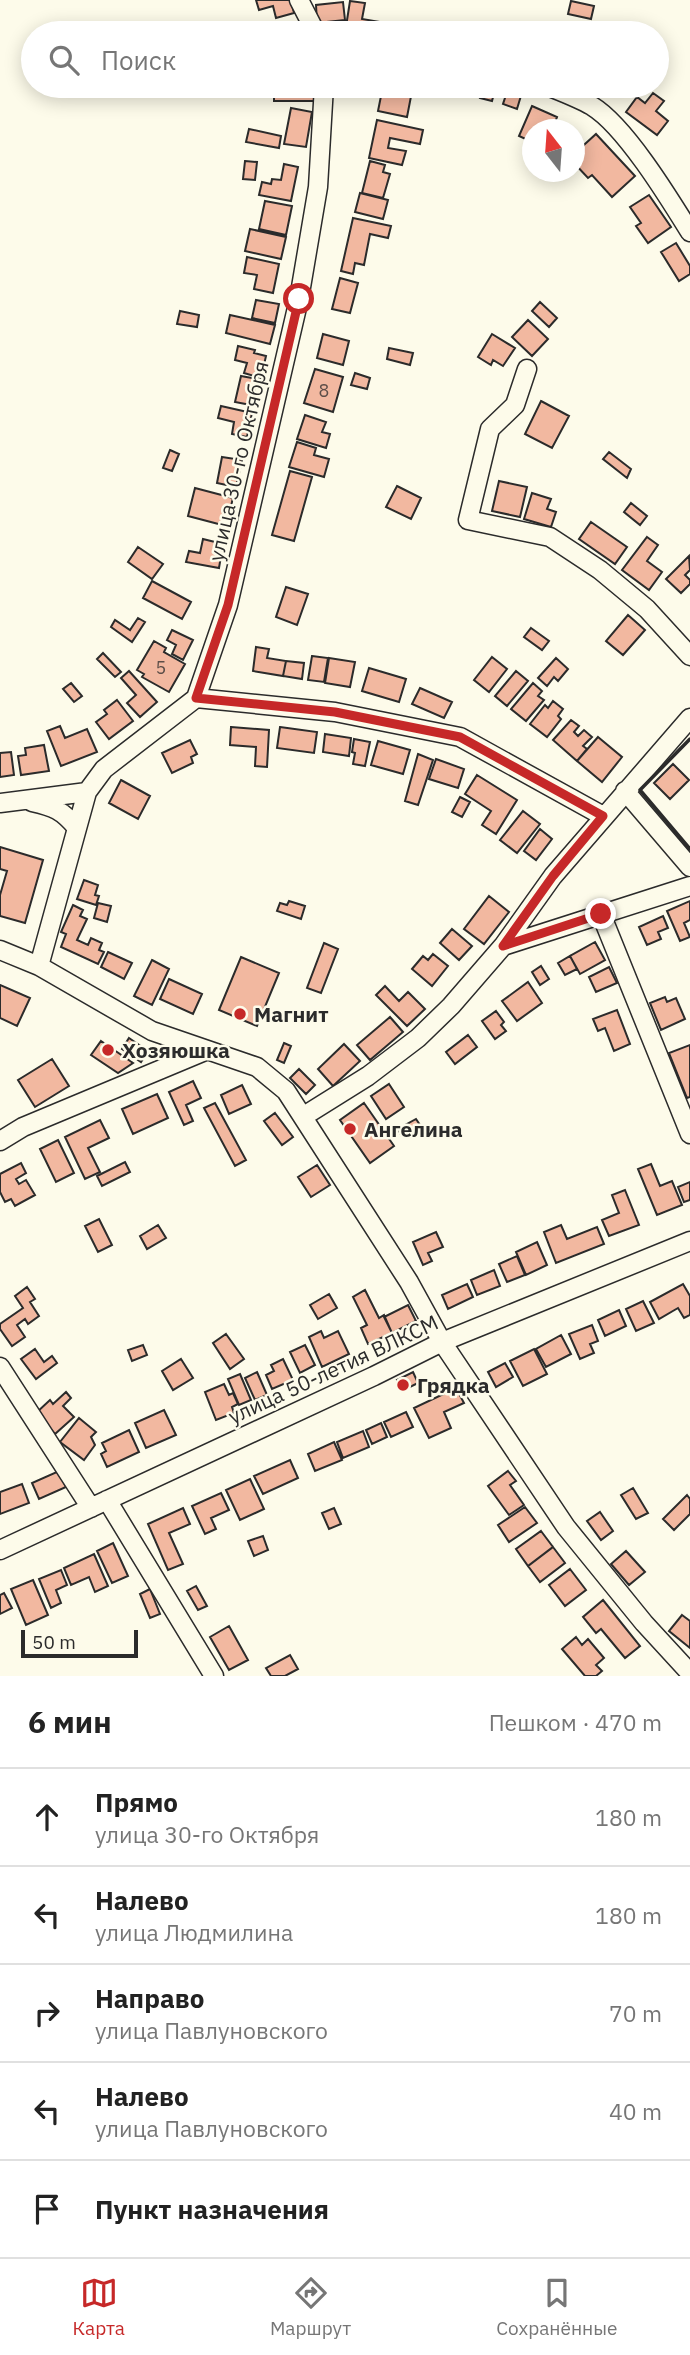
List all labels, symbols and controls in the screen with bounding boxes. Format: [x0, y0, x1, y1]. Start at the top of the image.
search box [21, 21, 669, 98]
icon: search [45, 41, 83, 79]
text: Поиск [101, 43, 176, 77]
north arrow [522, 119, 585, 182]
route start [283, 283, 314, 314]
street label: улица 30-го Октября [201, 358, 275, 564]
house number: 8 [319, 379, 329, 402]
house number: 5 [156, 656, 166, 679]
route end [585, 898, 616, 929]
place label: Магнит [254, 1000, 329, 1028]
marker: Магнит [232, 1006, 248, 1022]
place label: Хозяюшка [122, 1036, 230, 1064]
marker: Хозяюшка [100, 1042, 116, 1058]
place label: Ангелина [364, 1115, 463, 1143]
marker: Ангелина [342, 1121, 358, 1137]
street label: улица 50-летия ВЛКСМ [223, 1308, 443, 1430]
place label: Грядка [417, 1371, 490, 1399]
marker: Грядка [395, 1377, 411, 1393]
scale bar [21, 1627, 138, 1659]
text: 50 m [32, 1630, 76, 1654]
text: 6 мин [28, 1702, 112, 1741]
text: Пешком · 470 m [489, 1707, 662, 1737]
text: Прямо [95, 1785, 178, 1819]
icon: ahead [28, 1798, 66, 1836]
text: 180 m [595, 1802, 662, 1832]
text: улица 30-го Октября [95, 1819, 319, 1849]
text: Налево [95, 1883, 189, 1917]
icon: left [28, 1896, 66, 1934]
text: 180 m [595, 1900, 662, 1930]
text: улица Людмилина [95, 1917, 293, 1947]
text: Направо [95, 1981, 204, 2015]
icon: right [28, 1994, 66, 2032]
text: 70 m [609, 1998, 662, 2028]
text: улица Павлуновского [95, 2015, 328, 2045]
text: Налево [95, 2079, 189, 2113]
icon: left [28, 2092, 66, 2130]
text: 40 m [609, 2096, 662, 2126]
text: улица Павлуновского [95, 2113, 328, 2143]
icon: arrive [28, 2190, 66, 2228]
text: Пункт назначения [95, 2192, 329, 2226]
tab: Карта [73, 2274, 125, 2340]
tab: Маршрут [270, 2274, 351, 2340]
tab: Сохранённые [496, 2274, 617, 2340]

